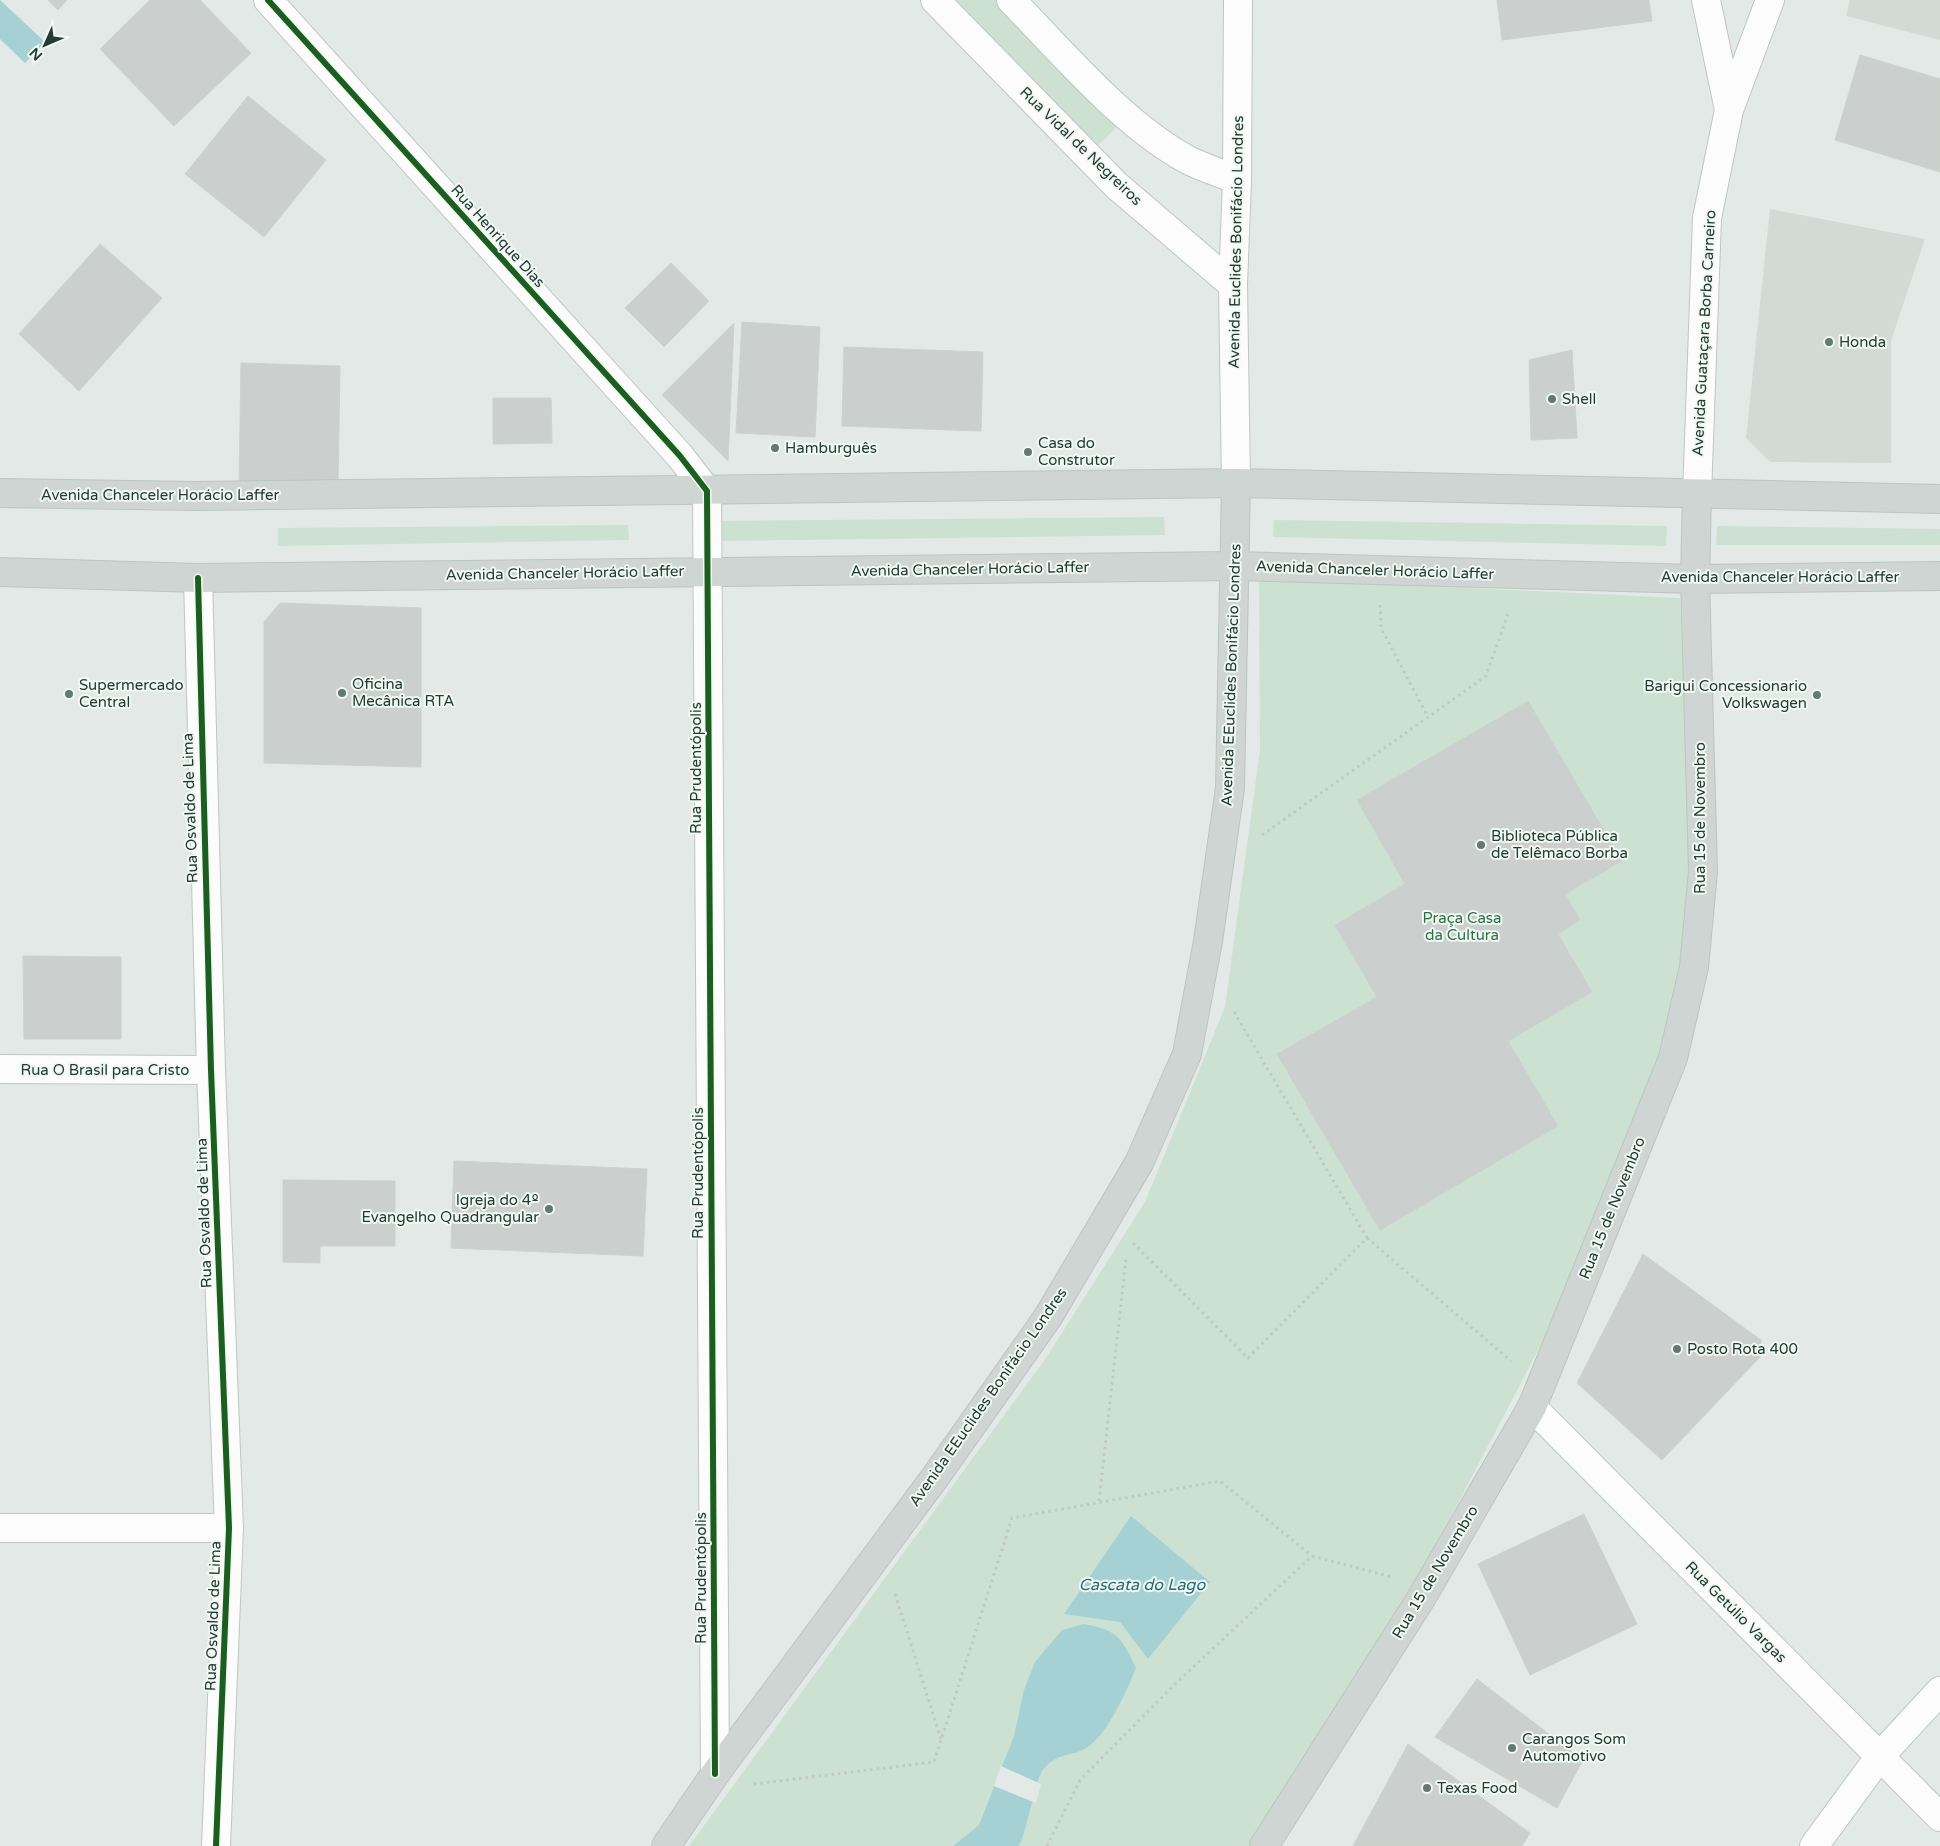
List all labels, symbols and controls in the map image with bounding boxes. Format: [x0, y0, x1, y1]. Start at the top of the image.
north arrow [20, 20, 70, 70]
text: N [26, 44, 46, 64]
street label: Rua Vidal de Negreiros [1016, 83, 1146, 209]
street label: Avenida Euclides Bonifácio Londres [1225, 115, 1247, 369]
street label: Rua Henrique Dias [447, 181, 549, 291]
street label: Avenida Guataçara Borba Carneiro [1689, 209, 1719, 457]
place label: Honda [1839, 333, 1886, 351]
marker: Honda [1823, 336, 1835, 348]
place label: Shell [1562, 390, 1596, 408]
marker: Shell [1546, 393, 1558, 405]
place label: Casa do Construtor [1038, 434, 1115, 469]
place label: Hamburguês [785, 439, 877, 457]
marker: Hamburguês [769, 442, 781, 454]
marker: Casa do Construtor [1022, 446, 1034, 458]
street label: Avenida Chanceler Horácio Laffer [41, 486, 280, 504]
street label: Avenida EEuclides Bonifácio Londres [1217, 543, 1245, 807]
street label: Avenida Chanceler Horácio Laffer [1255, 557, 1495, 583]
street label: Avenida Chanceler Horácio Laffer [851, 558, 1090, 580]
street label: Avenida Chanceler Horácio Laffer [446, 562, 685, 584]
street label: Avenida Chanceler Horácio Laffer [1661, 568, 1900, 586]
place label: Oficina Mecânica RTA [352, 675, 454, 710]
place label: Supermercado Central [79, 676, 184, 711]
place label: Barigui Concessionario Volkswagen [1644, 677, 1807, 712]
marker: Oficina Mecânica RTA [336, 687, 348, 699]
marker: Supermercado Central [63, 688, 75, 700]
marker: Barigui Concessionario Volkswagen [1811, 689, 1823, 701]
street label: Rua Prudentópolis [687, 702, 705, 834]
street label: Rua Osvaldo de Lima [178, 733, 202, 883]
street label: Rua 15 de Novembro [1691, 742, 1709, 894]
place label: Biblioteca Pública de Telêmaco Borba [1491, 827, 1628, 862]
marker: Biblioteca Pública de Telêmaco Borba [1475, 839, 1487, 851]
park label: Praça Casa da Cultura [1423, 909, 1501, 944]
street label: Rua O Brasil para Cristo [21, 1061, 189, 1079]
street label: Rua Prudentópolis [689, 1107, 707, 1239]
street label: Rua 15 de Novembro [1575, 1134, 1649, 1282]
street label: Rua Osvaldo de Lima [192, 1138, 216, 1288]
place label: Igreja do 4º Evangelho Quadrangular [361, 1191, 539, 1226]
marker: Igreja do 4º Evangelho Quadrangular [543, 1203, 555, 1215]
street label: Avenida EEuclides Bonifácio Londres [905, 1284, 1071, 1510]
place label: Posto Rota 400 [1687, 1340, 1798, 1358]
marker: Posto Rota 400 [1671, 1343, 1683, 1355]
street label: Rua 15 de Novembro [1388, 1502, 1482, 1642]
street label: Rua Prudentópolis [692, 1512, 710, 1644]
street label: Rua Osvaldo de Lima [201, 1541, 225, 1691]
street label: Rua Getúlio Vargas [1682, 1558, 1790, 1666]
water label: Cascata do Lago [1079, 1575, 1206, 1595]
place label: Carangos Som Automotivo [1522, 1730, 1626, 1765]
marker: Carangos Som Automotivo [1506, 1742, 1518, 1754]
place label: Texas Food [1437, 1779, 1517, 1797]
marker: Texas Food [1421, 1782, 1433, 1794]

